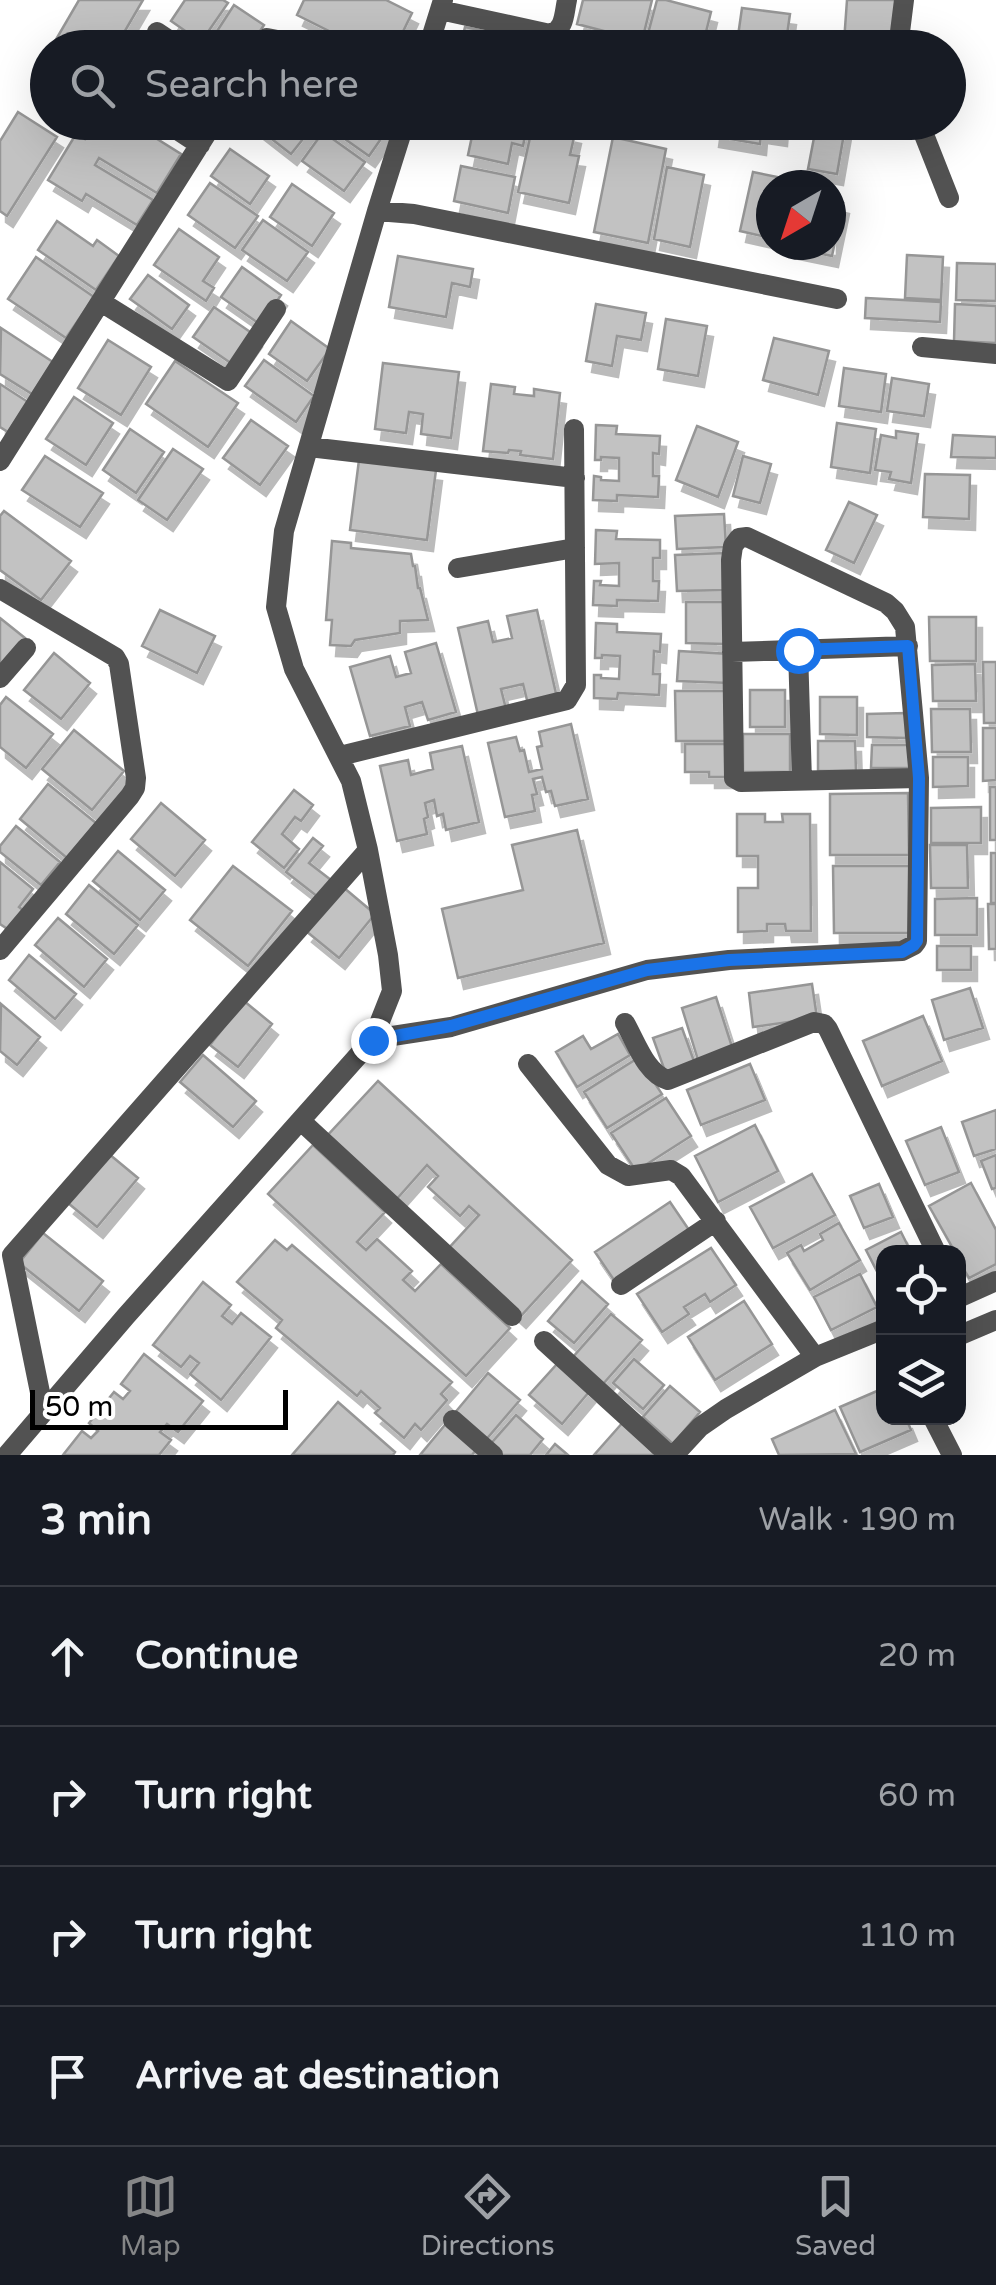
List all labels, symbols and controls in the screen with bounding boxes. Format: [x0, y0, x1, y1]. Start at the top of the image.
search box [30, 30, 966, 140]
icon: search [65, 58, 120, 113]
text: Search here [145, 62, 359, 108]
north arrow [756, 170, 846, 260]
route start [776, 628, 822, 674]
route end [351, 1018, 397, 1064]
map controls [876, 1245, 966, 1425]
button: locate [876, 1245, 966, 1335]
button: layers [876, 1335, 966, 1425]
scale bar [30, 1385, 288, 1430]
text: 50 m [45, 1390, 113, 1424]
text: 3 min [40, 1495, 152, 1546]
text: Walk · 190 m [759, 1501, 956, 1539]
icon: ahead [40, 1629, 95, 1684]
text: Continue [135, 1633, 298, 1679]
text: 20 m [878, 1637, 956, 1675]
icon: right [40, 1769, 95, 1824]
text: Turn right [135, 1773, 312, 1819]
text: 60 m [878, 1777, 956, 1815]
icon: right [40, 1909, 95, 1964]
text: Turn right [135, 1913, 312, 1959]
text: 110 m [858, 1917, 956, 1955]
icon: arrive [40, 2049, 95, 2104]
text: Arrive at destination [135, 2053, 500, 2099]
tab: Map [120, 2169, 181, 2263]
tab: Directions [421, 2169, 555, 2263]
tab: Saved [795, 2169, 876, 2263]

